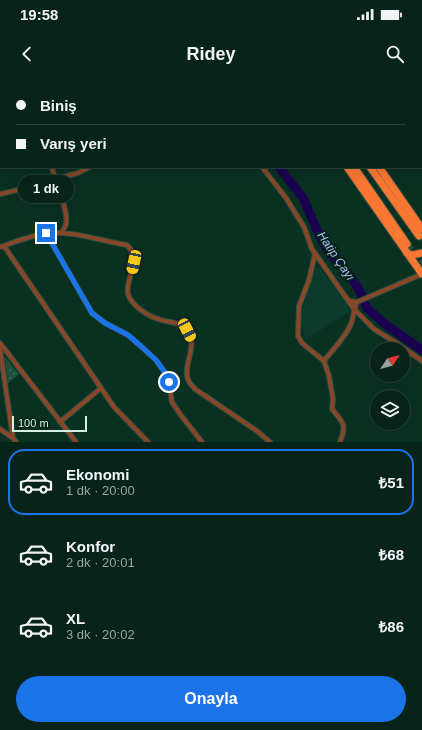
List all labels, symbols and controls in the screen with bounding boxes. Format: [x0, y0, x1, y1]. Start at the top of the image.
text: 19:58 [20, 6, 58, 23]
icon: back [16, 43, 38, 65]
icon: search [384, 43, 406, 65]
text: Ridey [186, 44, 236, 64]
text: Biniş [40, 97, 77, 114]
text: Varış yeri [40, 135, 107, 152]
callout: 1 dk [18, 175, 74, 203]
text: 1 dk [33, 181, 59, 196]
route end [37, 224, 55, 242]
water label: Hatip Çayı [315, 229, 357, 283]
car [126, 249, 142, 275]
car [176, 317, 198, 343]
north arrow [370, 342, 410, 382]
map controls [370, 342, 410, 430]
route start [160, 373, 178, 391]
button: layers [370, 390, 410, 430]
scale bar [12, 414, 87, 433]
text: 100 m [18, 417, 49, 429]
icon: car [18, 464, 54, 500]
text: Ekonomi [66, 466, 129, 483]
text: ₺51 [379, 474, 404, 491]
text: 1 dk · 20:00 [66, 483, 135, 498]
icon: car [18, 536, 54, 572]
text: Konfor [66, 538, 115, 555]
text: ₺68 [379, 546, 404, 563]
text: 2 dk · 20:01 [66, 555, 135, 570]
icon: car [18, 608, 54, 644]
text: XL [66, 610, 85, 627]
text: ₺86 [379, 618, 404, 635]
text: 3 dk · 20:02 [66, 627, 135, 642]
button: Onayla [16, 676, 406, 722]

